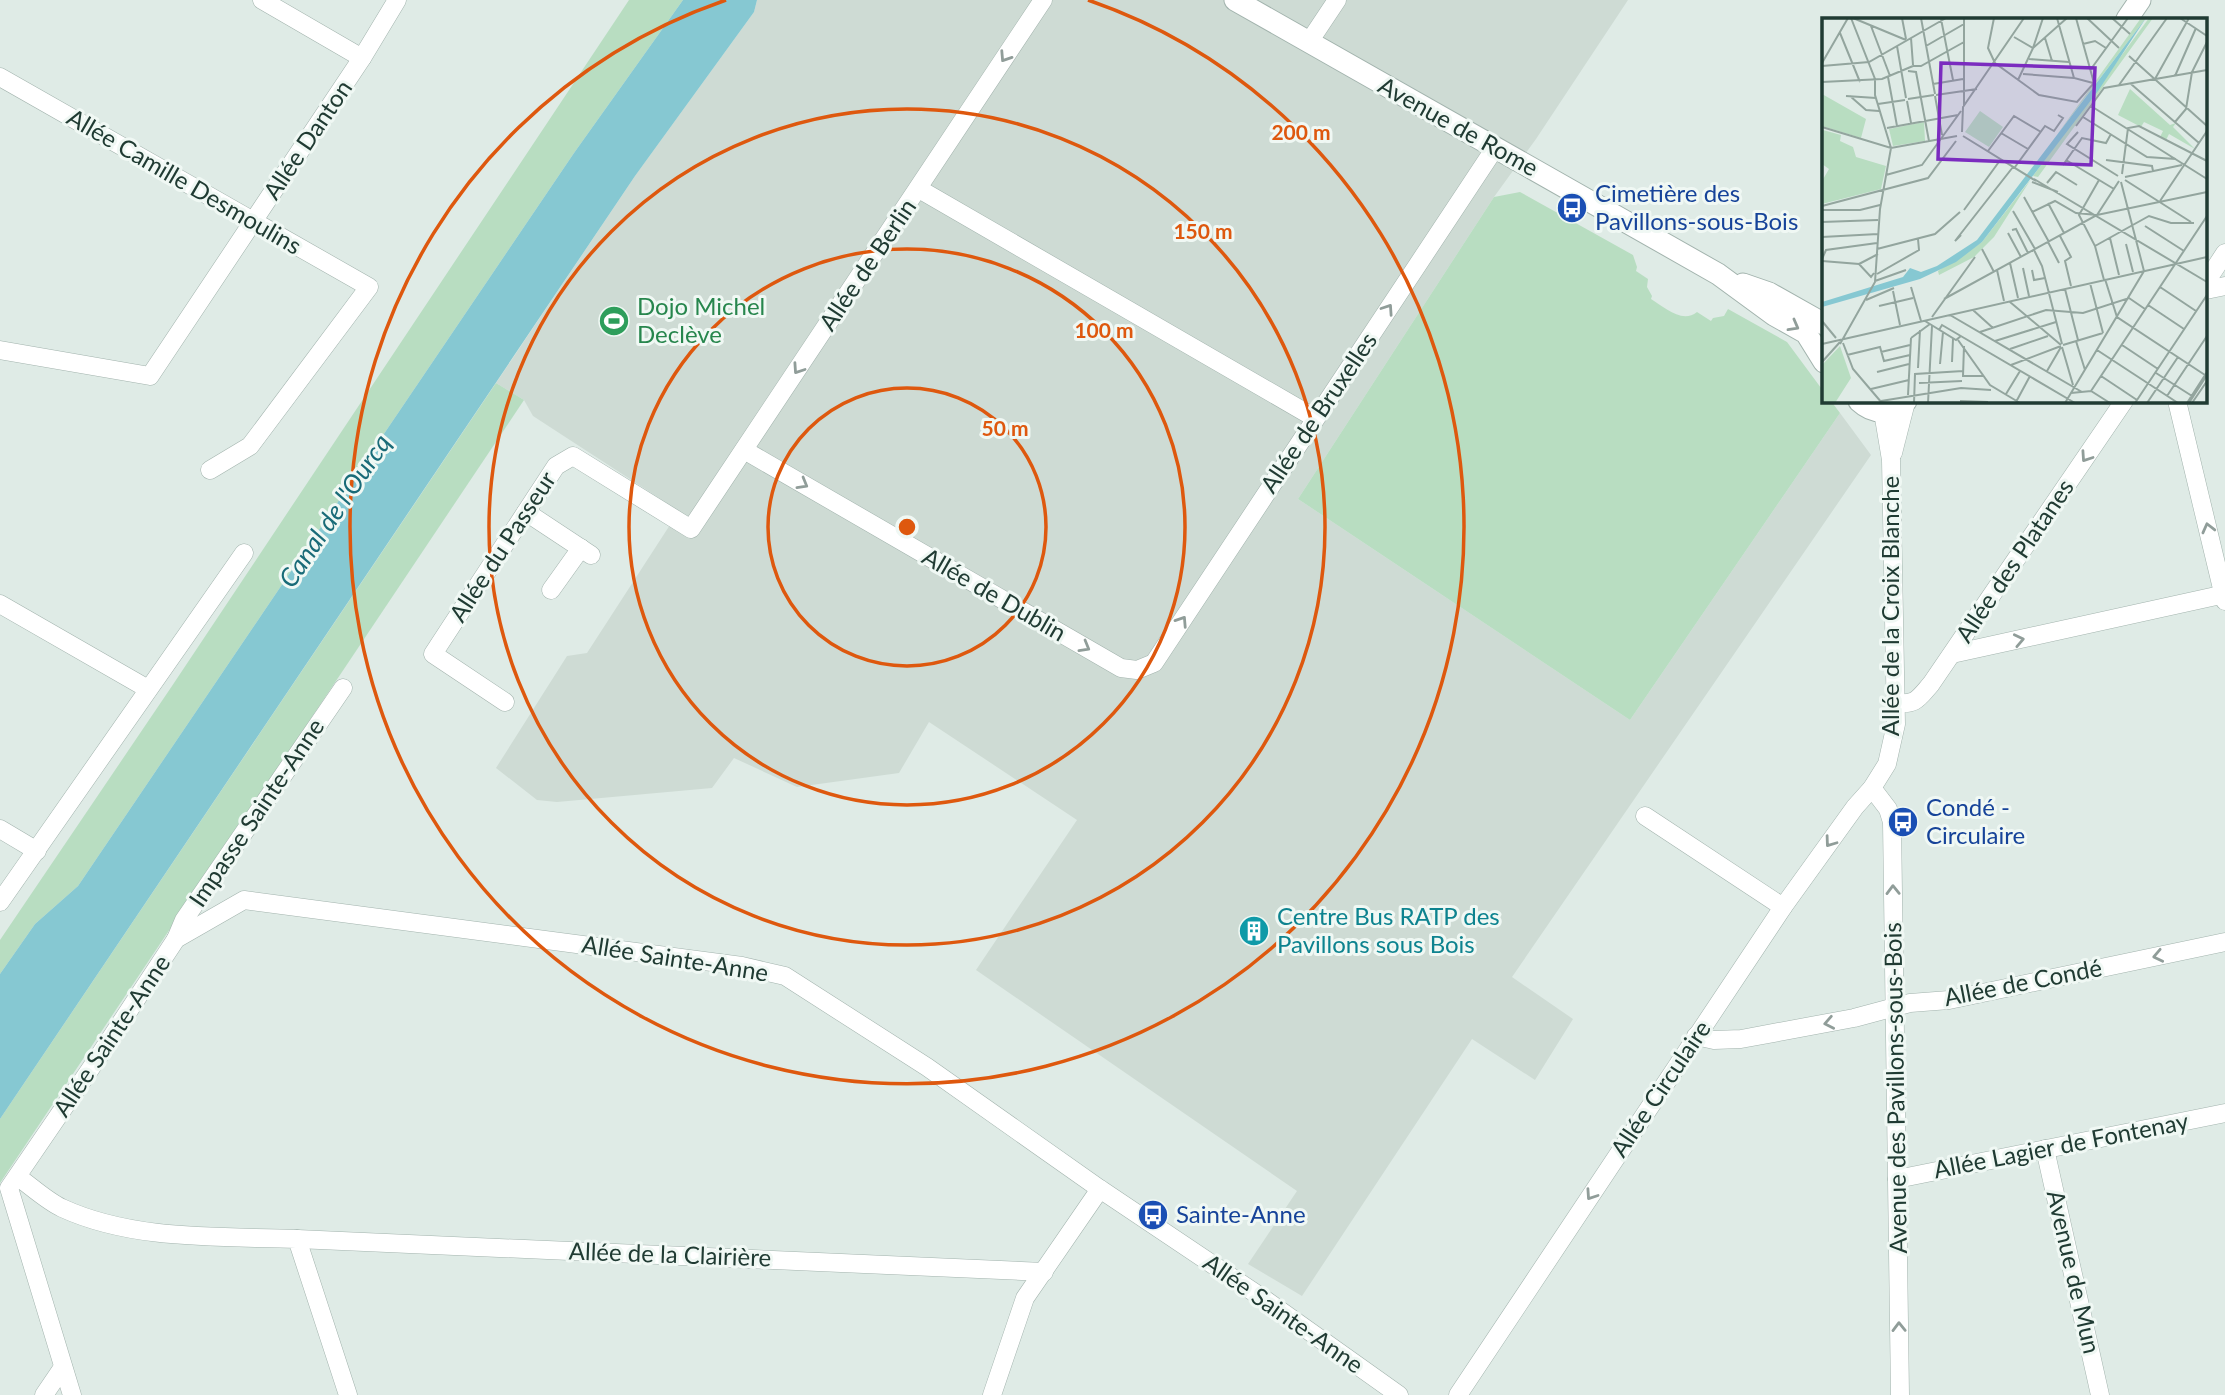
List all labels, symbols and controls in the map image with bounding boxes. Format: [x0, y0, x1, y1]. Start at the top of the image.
inset map [1822, 18, 2208, 402]
one-way arrow [1000, 49, 1013, 62]
street label: Avenue de Rome [1374, 70, 1544, 182]
street label: Allée Danton [256, 74, 357, 204]
street label: Allée Camille Desmoulins [62, 102, 307, 260]
text: 200 m [1271, 119, 1331, 144]
place label: Cimetière des Pavillons-sous-Bois [1595, 178, 1798, 235]
bus stop icon: Cimetière des Pavillons-sous-Bois [1555, 191, 1589, 225]
street label: Allée de Berlin [812, 193, 922, 336]
text: 150 m [1173, 218, 1233, 243]
place label: Dojo Michel Declève [637, 291, 765, 348]
one-way arrow [1380, 303, 1393, 316]
sports icon: Dojo Michel Declève [597, 304, 631, 338]
text: 100 m [1074, 317, 1134, 342]
one-way arrow [1787, 318, 1800, 331]
street label: Allée de Bruxelles [1253, 326, 1382, 498]
one-way arrow [794, 361, 807, 374]
text: 50 m [981, 415, 1029, 440]
water label: Canal de l'Ourcq [271, 428, 397, 593]
one-way arrow [2081, 449, 2094, 462]
street label: Allée du Passeur [442, 465, 561, 627]
street label: Allée des Platanes [1948, 473, 2079, 647]
one-way arrow [795, 476, 808, 489]
street label: Allée de la Croix Blanche [1875, 476, 1904, 736]
centre of rings [895, 515, 919, 539]
one-way arrow [2202, 522, 2216, 534]
street label: Allée de Dublin [918, 541, 1072, 647]
one-way arrow [1173, 616, 1186, 629]
one-way arrow [2013, 633, 2025, 648]
one-way arrow [1077, 639, 1090, 652]
street label: Impasse Sainte-Anne [182, 713, 330, 912]
place label: Condé - Circulaire [1926, 792, 2025, 849]
bus stop icon: Condé - Circulaire [1886, 805, 1920, 839]
one-way arrow [1826, 834, 1838, 847]
one-way arrow [1885, 884, 1901, 894]
place label: Centre Bus RATP des Pavillons sous Bois [1277, 901, 1500, 958]
building icon: Centre Bus RATP des Pavillons sous Bois [1237, 914, 1271, 948]
street label: Avenue des Pavillons-sous-Bois [1877, 922, 1912, 1254]
street label: Allée Sainte-Anne [580, 928, 771, 987]
one-way arrow [2152, 948, 2164, 963]
street label: Allée Sainte-Anne [46, 949, 176, 1121]
street label: Allée de Condé [1941, 952, 2104, 1011]
street label: Allée Circulaire [1604, 1014, 1716, 1162]
one-way arrow [1823, 1014, 1835, 1029]
street label: Allée Lagier de Fontenay [1931, 1105, 2191, 1183]
one-way arrow [1586, 1187, 1599, 1200]
street label: Avenue de Mun [2042, 1187, 2107, 1356]
bus stop icon: Sainte-Anne [1136, 1198, 1170, 1232]
place label: Sainte-Anne [1176, 1199, 1306, 1228]
street label: Allée de la Clairière [568, 1235, 772, 1272]
street label: Allée Sainte-Anne [1198, 1247, 1369, 1379]
one-way arrow [1891, 1321, 1907, 1332]

